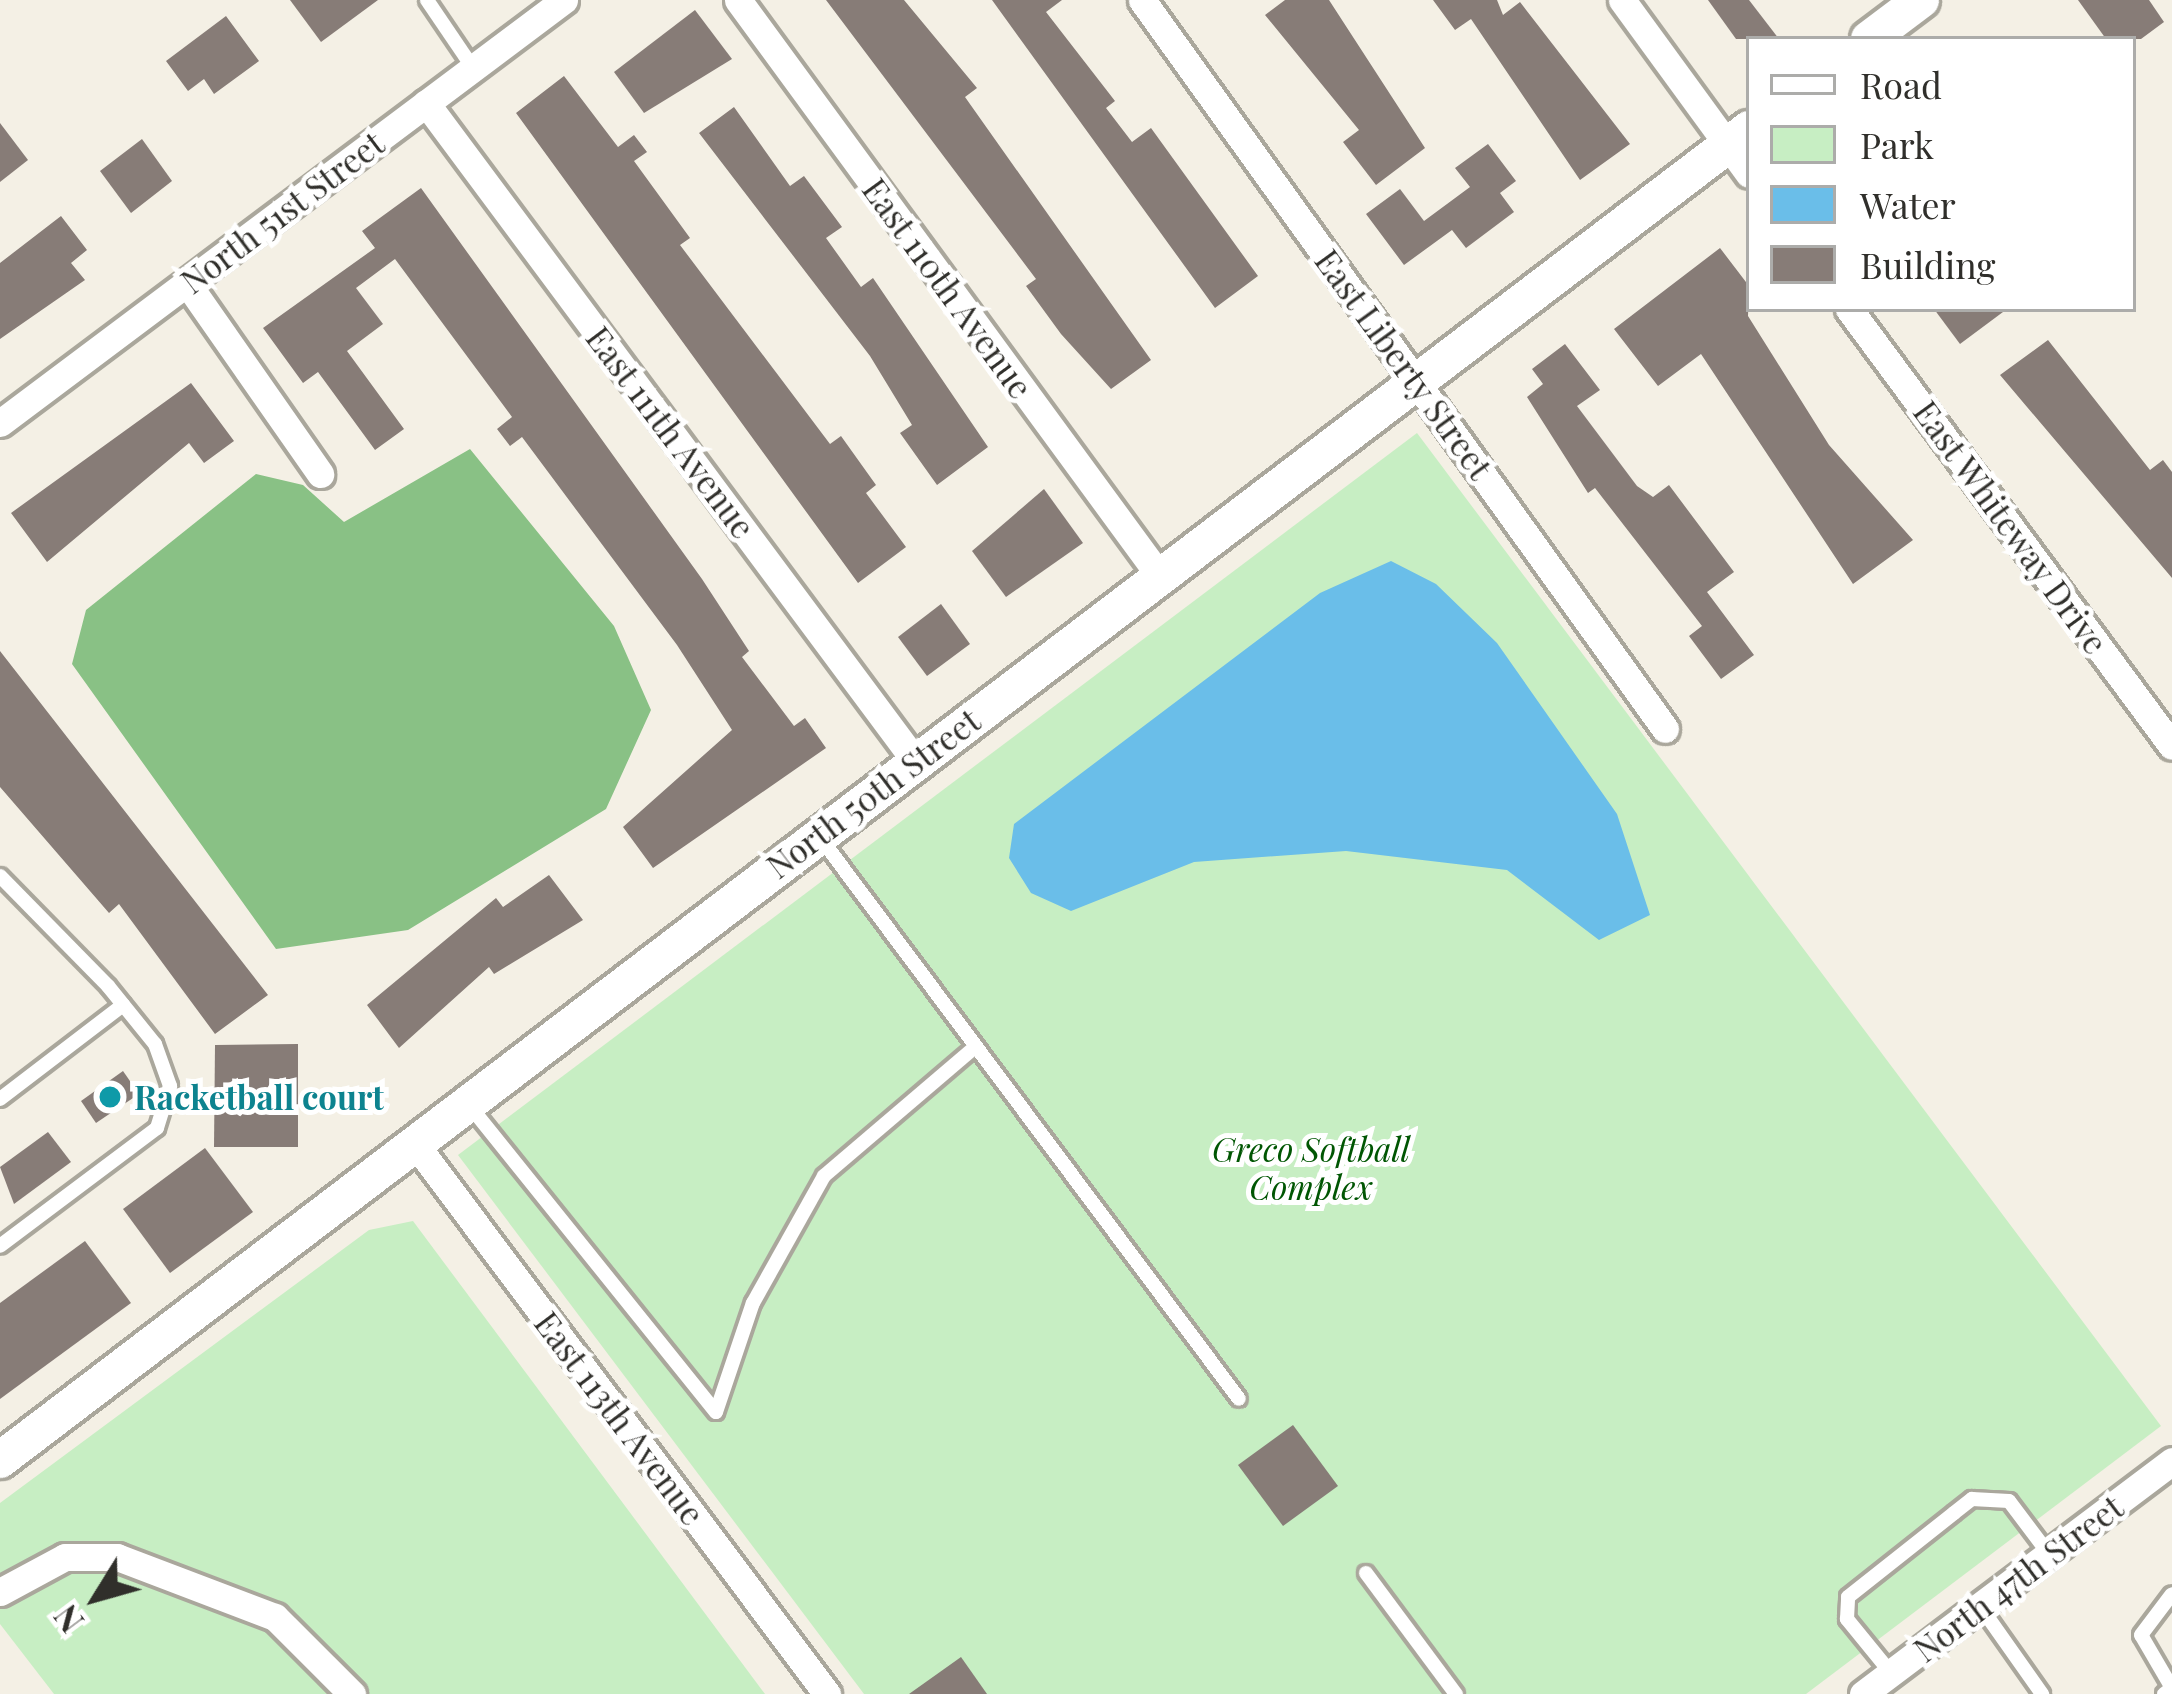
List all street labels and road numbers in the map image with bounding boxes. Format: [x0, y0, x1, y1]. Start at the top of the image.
street label: North 51st Street [173, 123, 391, 301]
street label: East 110th Avenue [855, 170, 1041, 406]
street label: East Liberty Street [1307, 241, 1501, 487]
street label: East 111th Avenue [578, 318, 764, 546]
street label: East Whiteway Drive [1905, 392, 2117, 662]
street label: North 50th Street [759, 700, 987, 886]
street label: East 113th Avenue [527, 1303, 713, 1533]
street label: North 47th Street [1905, 1486, 2131, 1670]

